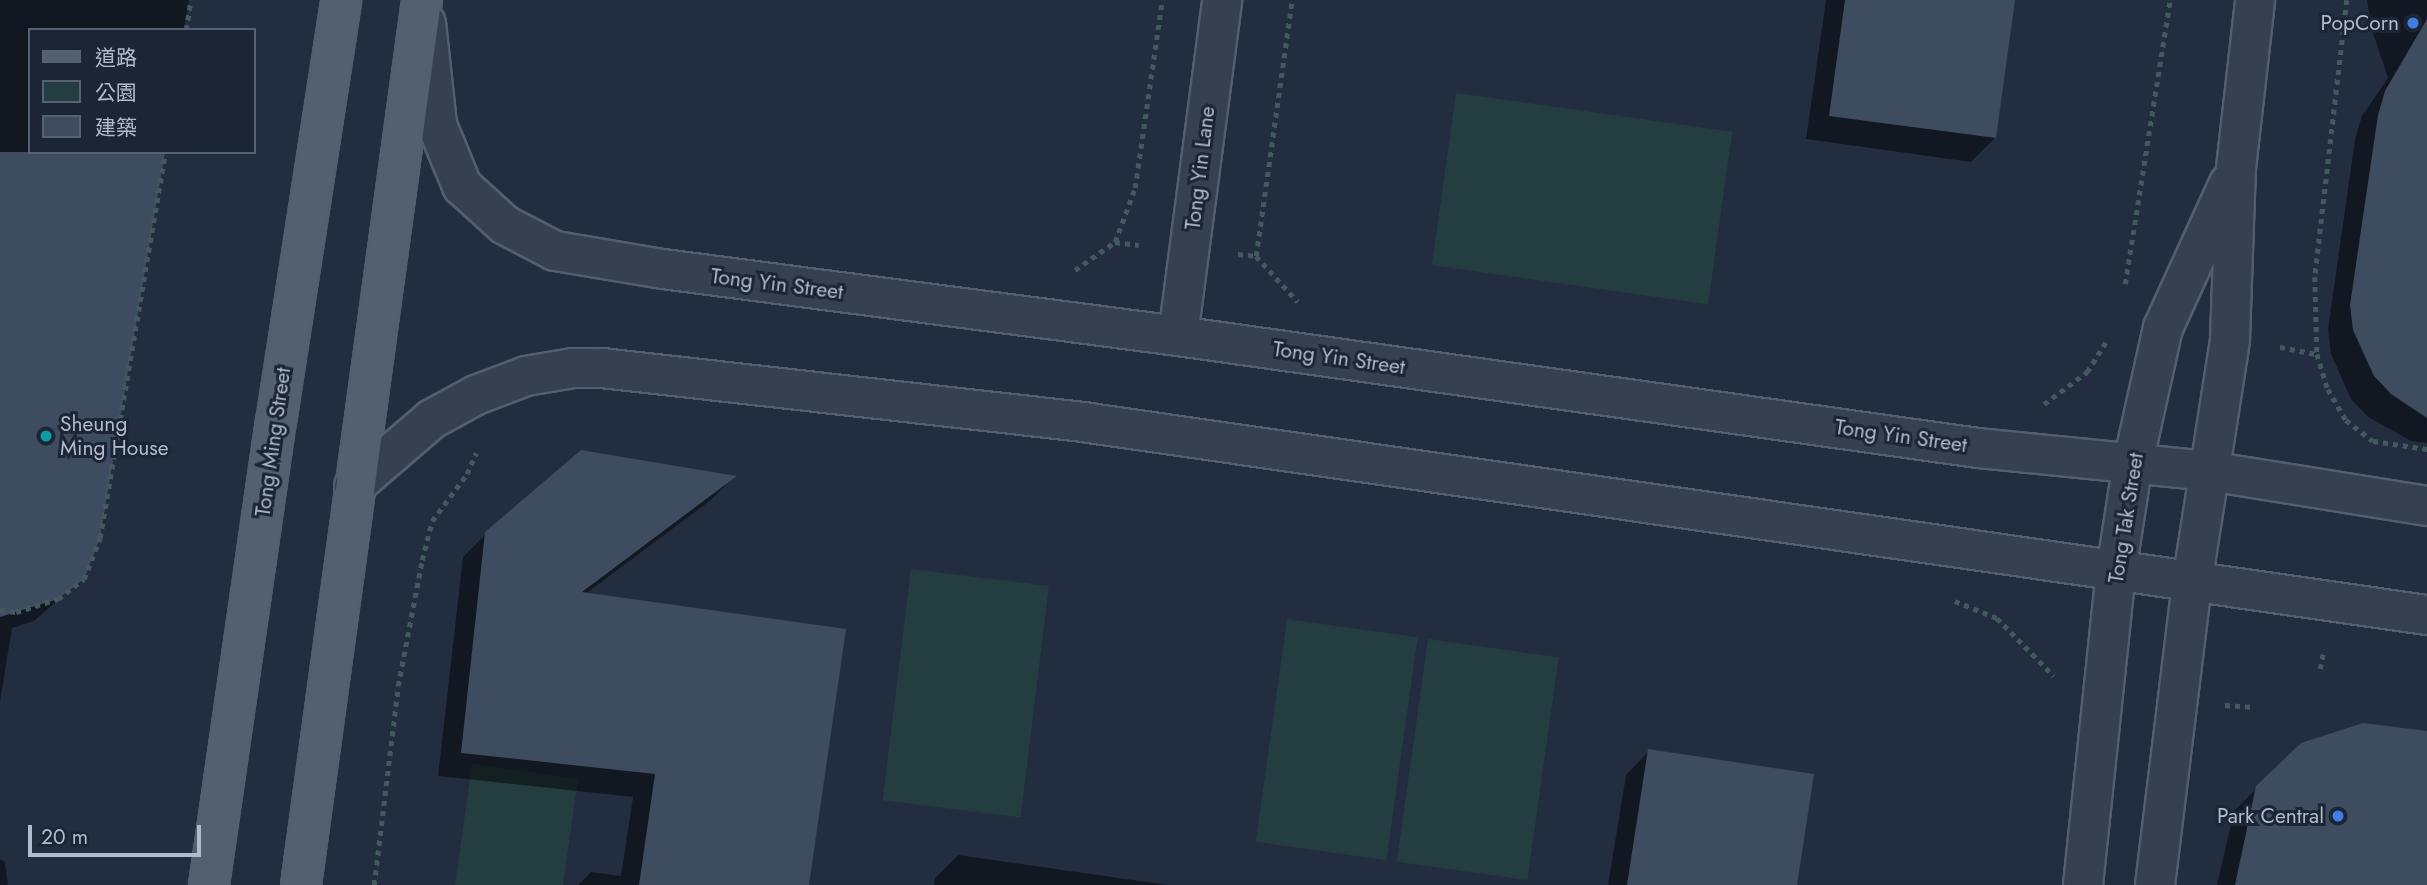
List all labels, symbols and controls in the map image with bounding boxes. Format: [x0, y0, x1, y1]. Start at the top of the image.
place label: PopCorn [2321, 10, 2399, 36]
marker: PopCorn [2405, 15, 2421, 31]
legend [28, 28, 256, 154]
text: 道路 [95, 43, 137, 73]
text: 公園 [95, 78, 137, 108]
street label: Tong Yin Lane [1180, 105, 1220, 231]
text: 建築 [95, 113, 137, 143]
street label: Tong Yin Street [709, 263, 845, 305]
street label: Tong Yin Street [1271, 336, 1407, 380]
street label: Tong Ming Street [250, 366, 296, 518]
place label: Sheung Ming House [60, 411, 169, 461]
street label: Tong Yin Street [1833, 414, 1969, 458]
marker: Sheung Ming House [38, 428, 54, 444]
street label: Tong Tak Street [2103, 451, 2149, 585]
place label: Park Central [2217, 803, 2324, 829]
marker: Park Central [2330, 808, 2346, 824]
scale bar [32, 812, 205, 856]
text: 20 m [41, 822, 88, 852]

